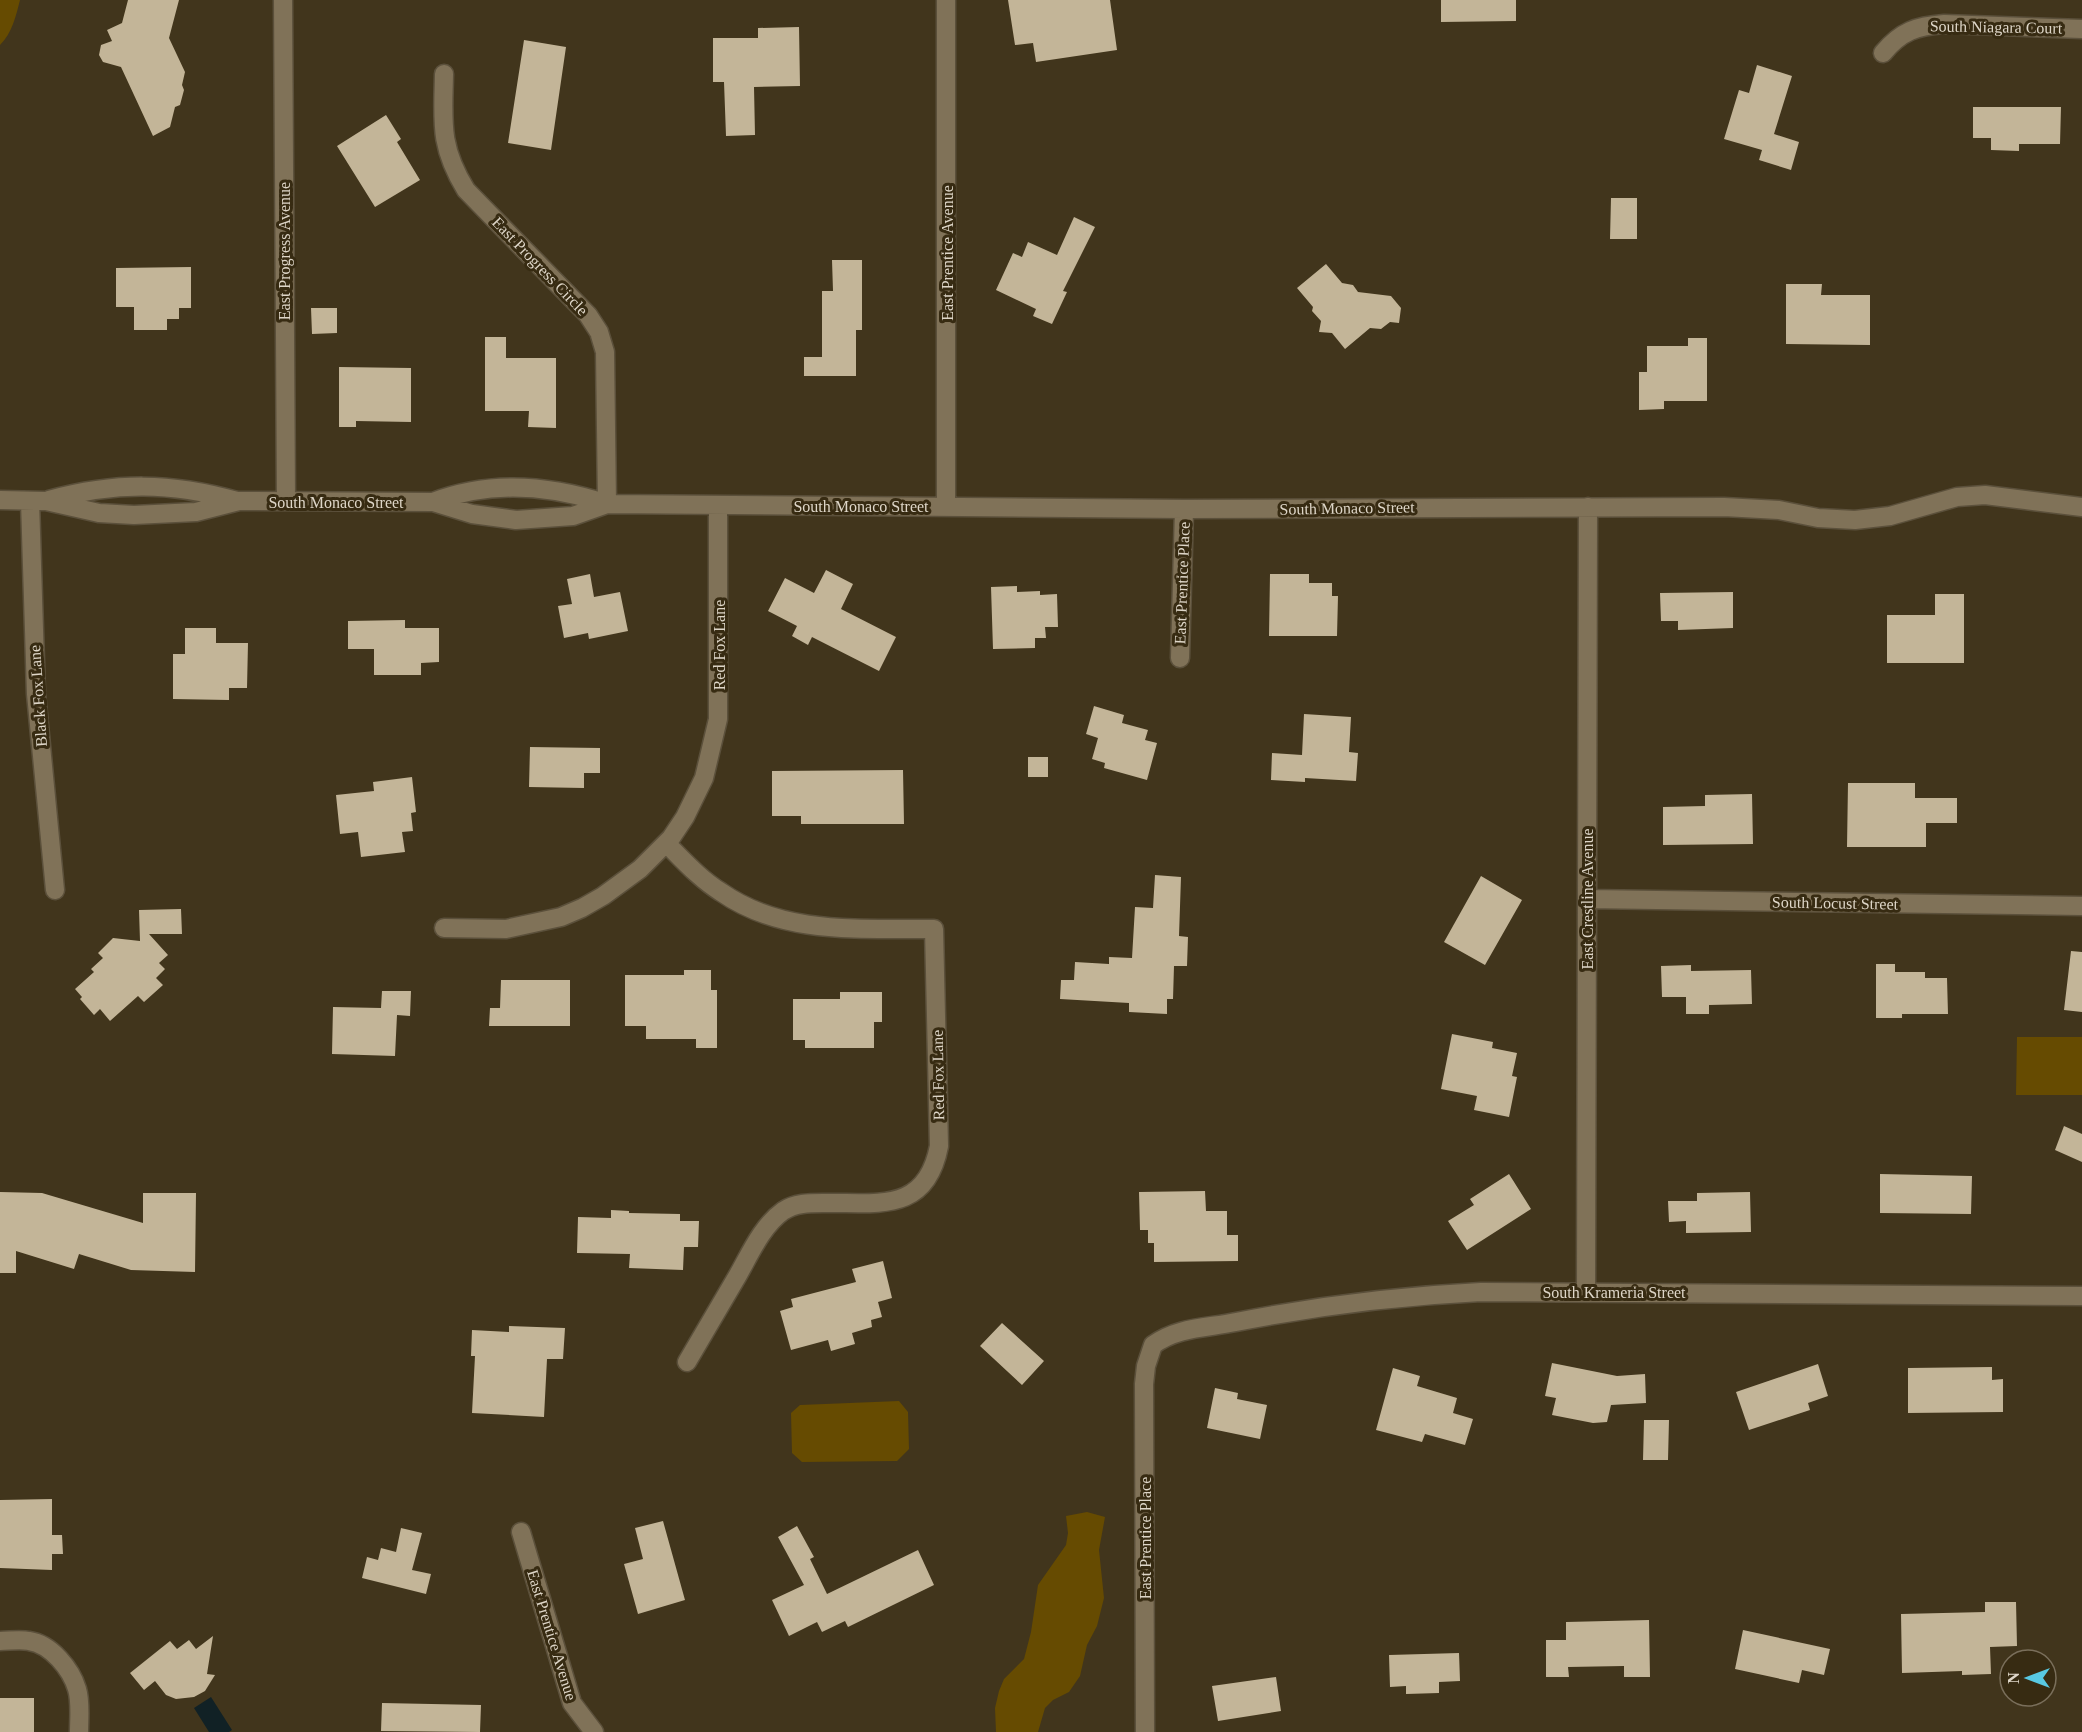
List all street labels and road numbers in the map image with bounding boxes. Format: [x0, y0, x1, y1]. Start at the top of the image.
street label: South Niagara Court [1930, 17, 2063, 38]
street label: East Progress Avenue [276, 182, 294, 320]
street label: East Prentice Avenue [939, 185, 956, 321]
street label: East Progress Circle [488, 213, 591, 319]
street label: South Monaco Street [268, 494, 404, 511]
street label: South Monaco Street [793, 498, 929, 515]
street label: South Monaco Street [1279, 498, 1415, 518]
street label: East Prentice Place [1171, 521, 1193, 645]
street label: Red Fox Lane [711, 600, 728, 690]
street label: Black Fox Lane [26, 644, 50, 748]
street label: East Crestline Avenue [1579, 829, 1596, 970]
street label: South Locust Street [1772, 893, 1899, 913]
street label: Red Fox Lane [929, 1030, 947, 1120]
street label: South Krameria Street [1542, 1284, 1686, 1301]
street label: East Prentice Place [1137, 1477, 1154, 1599]
street label: East Prentice Avenue [524, 1568, 580, 1702]

